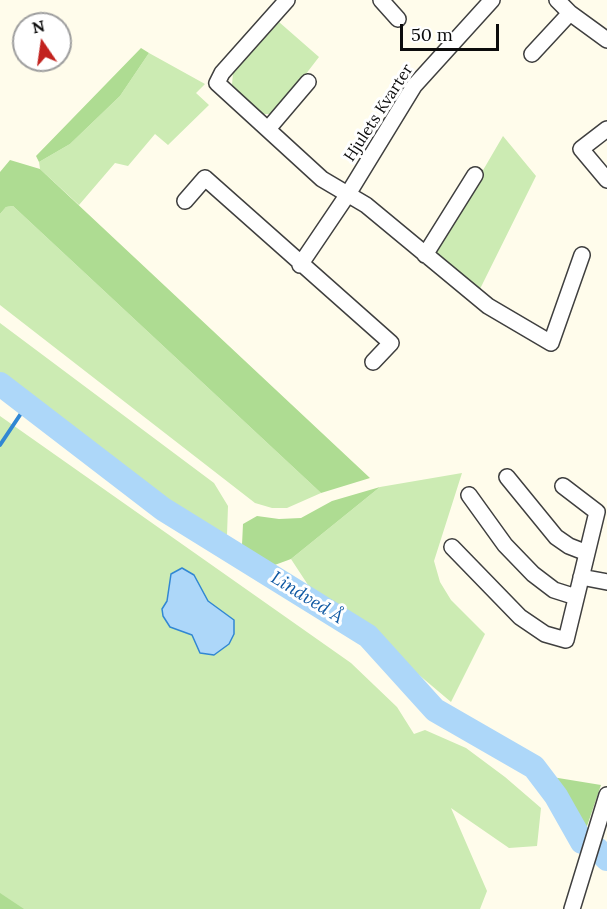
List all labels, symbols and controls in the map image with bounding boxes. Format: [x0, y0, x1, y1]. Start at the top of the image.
north arrow [12, 12, 72, 72]
scale bar [403, 12, 502, 50]
text: N [30, 15, 47, 38]
text: 50 m [411, 23, 453, 46]
street label: Hjulets Kvarter [340, 61, 418, 165]
water label: Lindved Å [267, 567, 347, 629]

